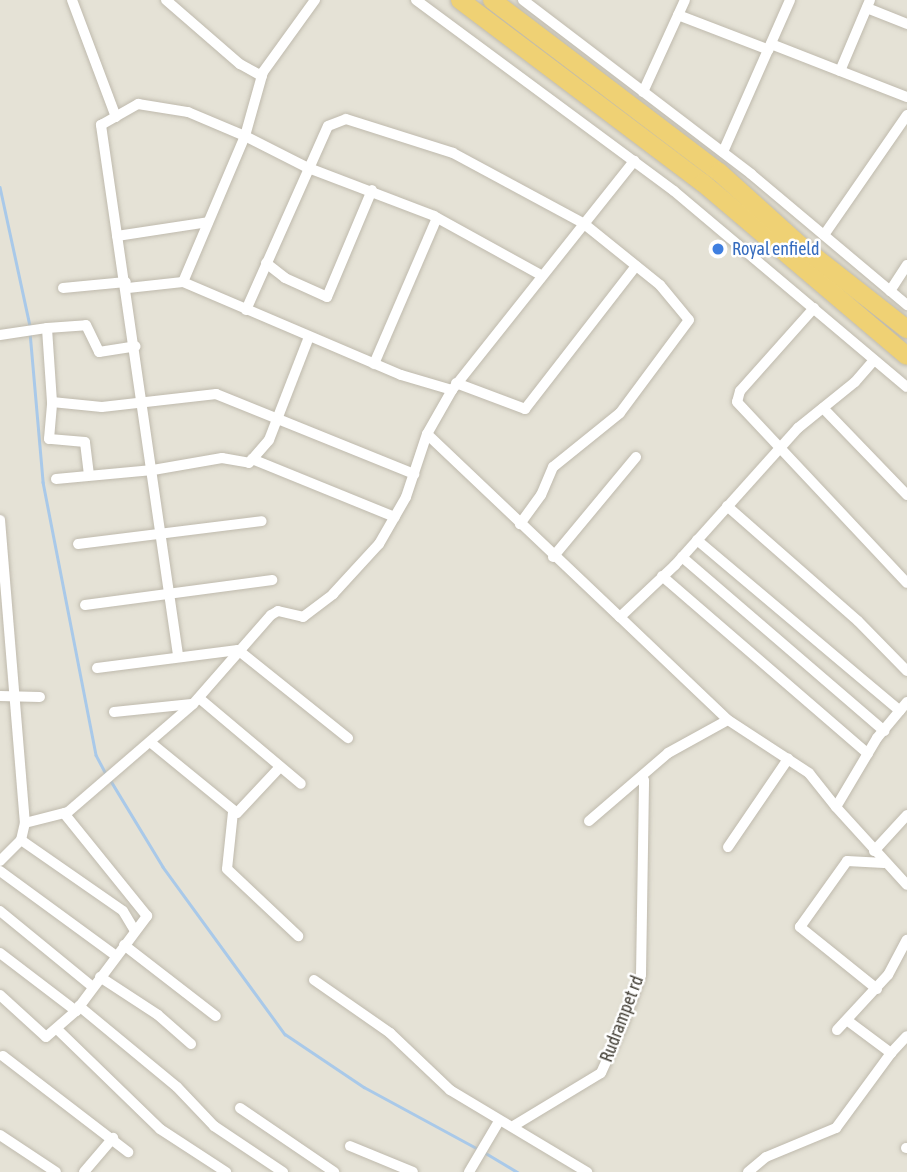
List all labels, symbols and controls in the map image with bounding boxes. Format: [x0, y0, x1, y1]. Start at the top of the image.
place label: Royal enfield [732, 238, 819, 260]
marker: Royal enfield [710, 241, 726, 257]
street label: Rudrampet rd [596, 973, 648, 1065]

